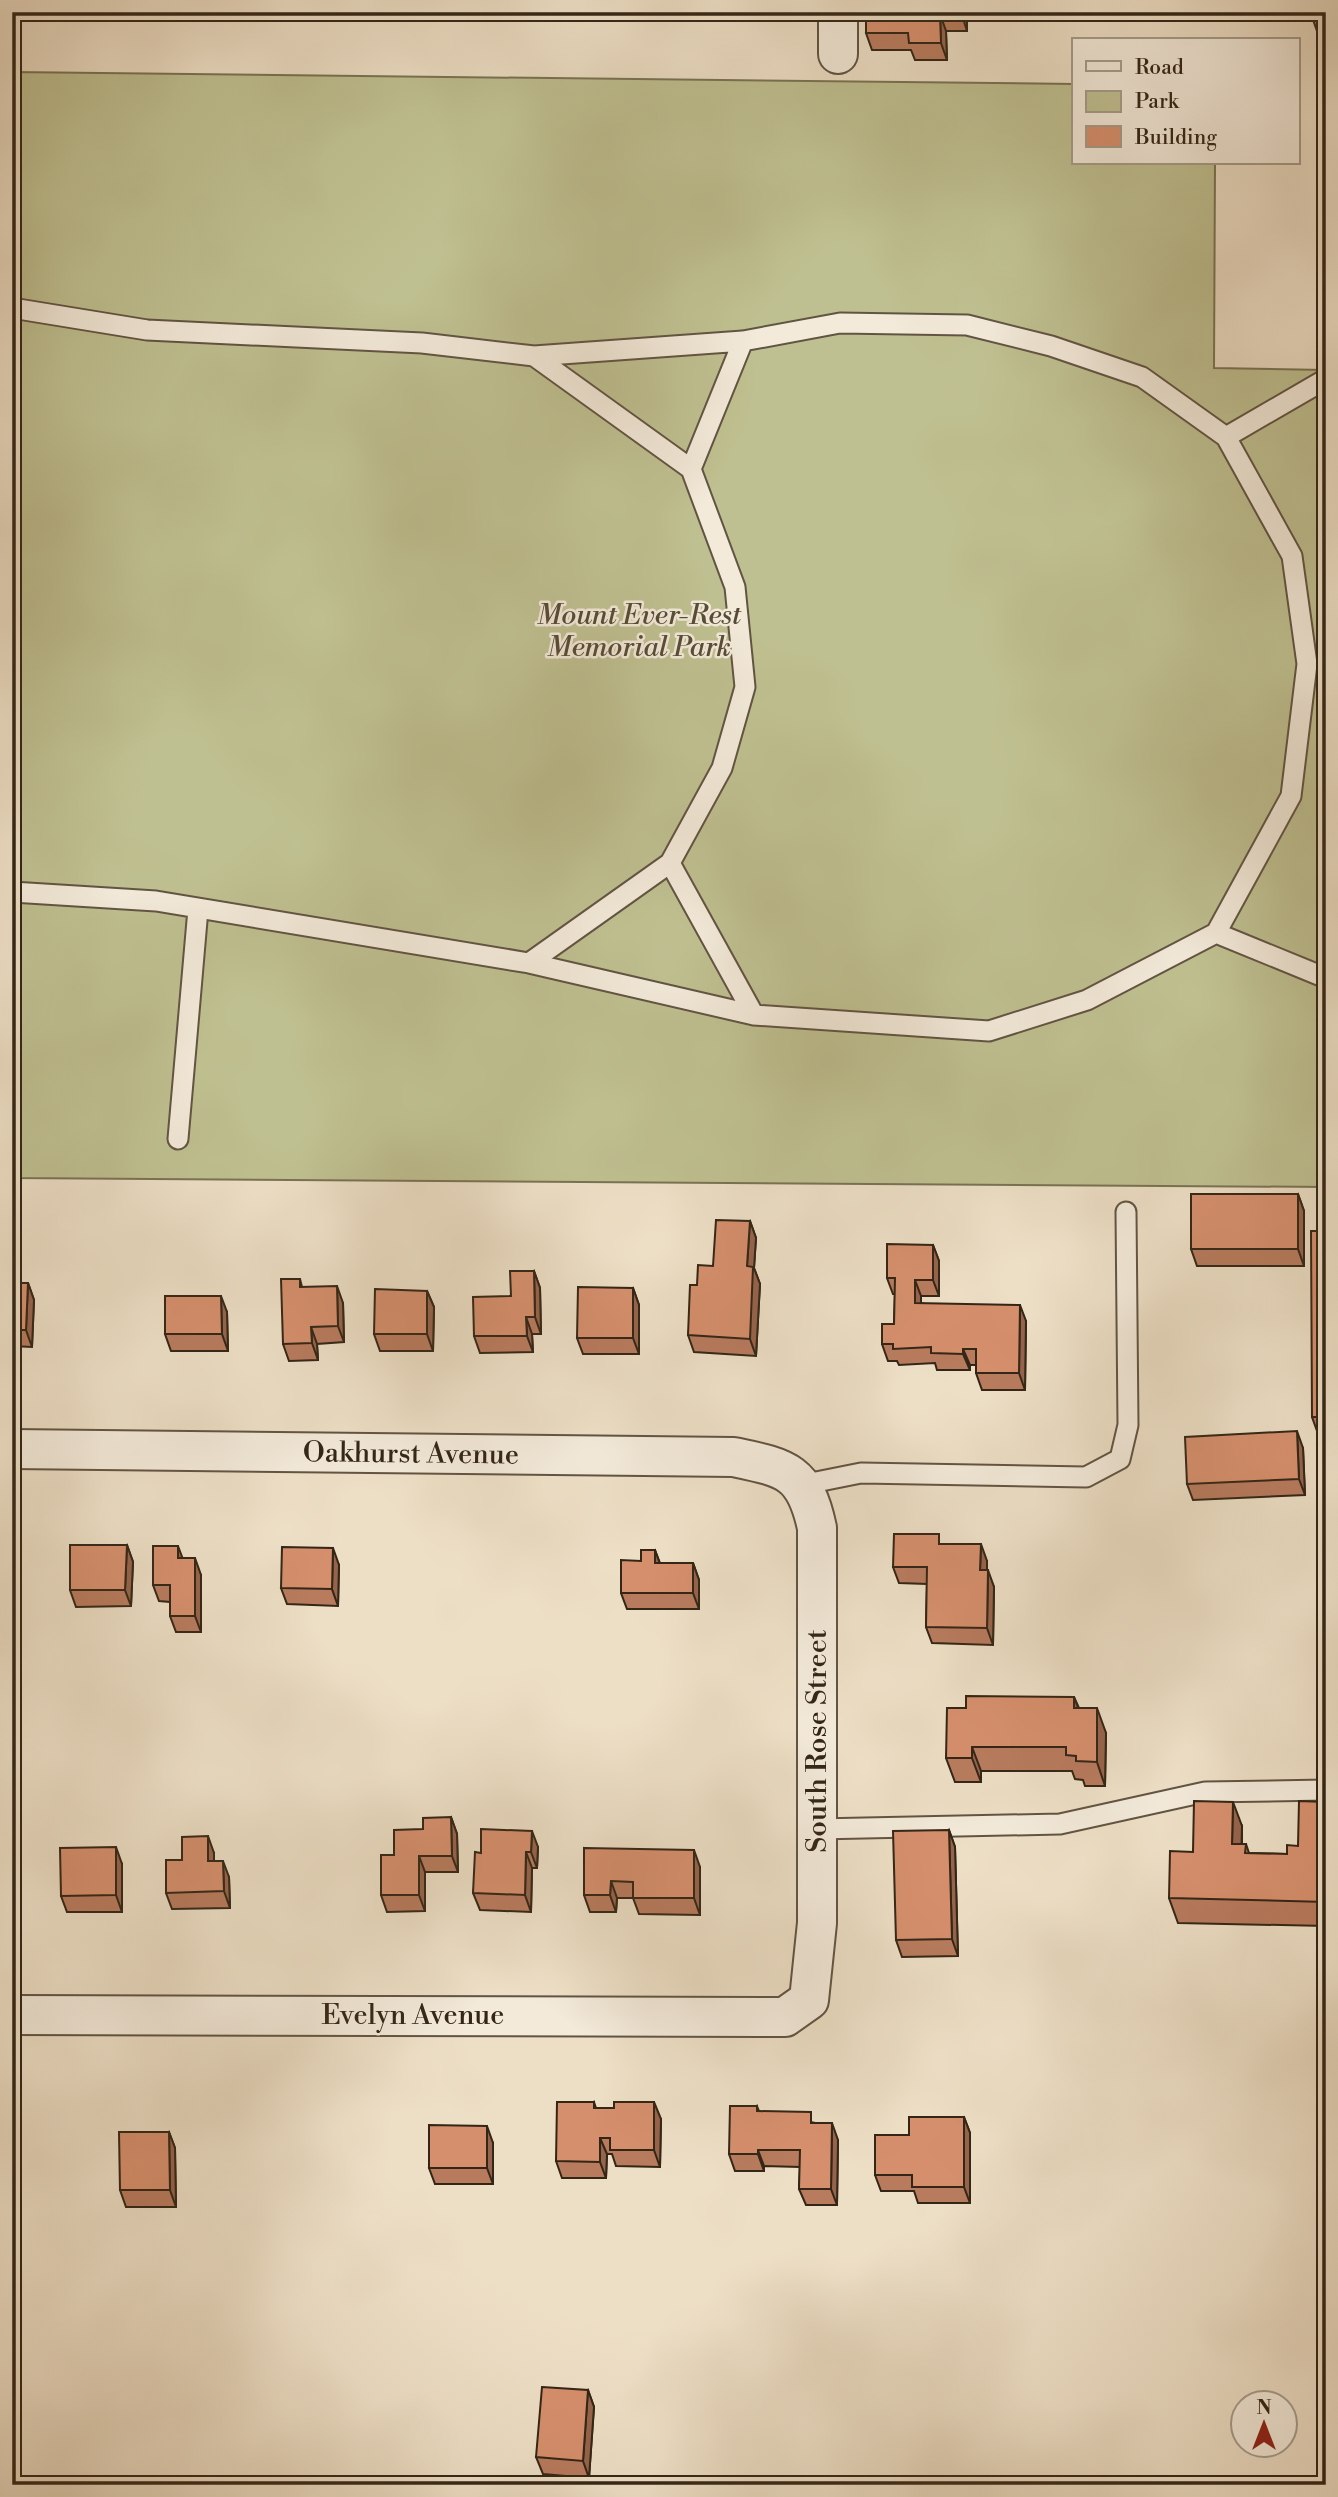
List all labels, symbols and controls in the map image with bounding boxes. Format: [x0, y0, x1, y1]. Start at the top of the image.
legend [1072, 38, 1300, 164]
text: Road [1135, 55, 1184, 81]
text: Park [1135, 89, 1180, 115]
text: Building [1134, 125, 1217, 151]
park label: Mount Ever-Rest Memorial Park [537, 598, 742, 665]
street label: Oakhurst Avenue [303, 1435, 519, 1472]
street label: South Rose Street [800, 1629, 835, 1853]
street label: Evelyn Avenue [322, 1998, 504, 2033]
north arrow [1230, 2388, 1300, 2458]
text: N [1256, 2396, 1272, 2420]

